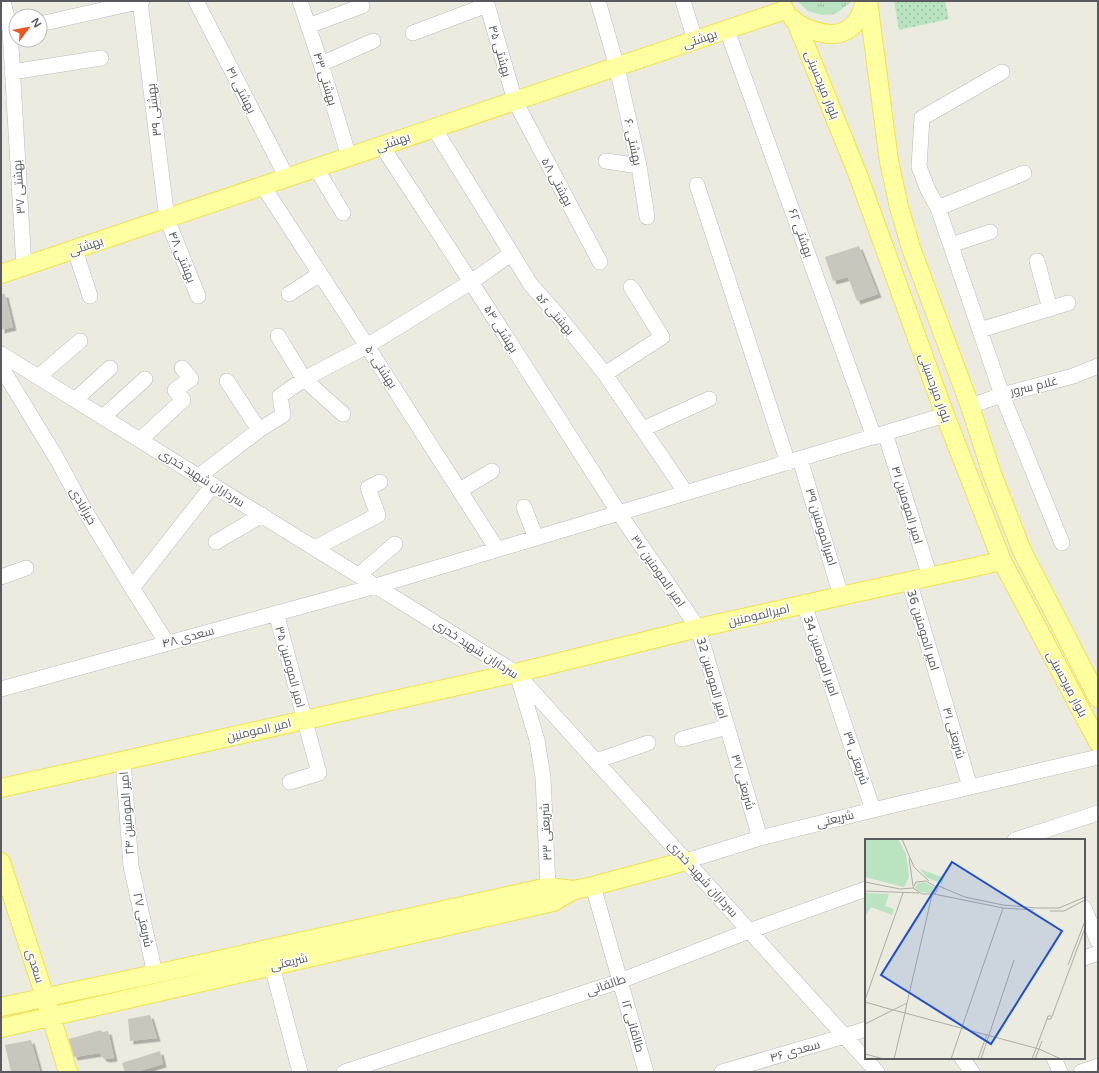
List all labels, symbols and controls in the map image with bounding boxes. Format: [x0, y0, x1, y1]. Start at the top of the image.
north arrow [8, 8, 48, 48]
text: N [28, 16, 44, 30]
street label: بهشتی ۴۵ [486, 23, 514, 79]
street label: بهشتی [681, 27, 719, 51]
street label: بلوار میرحسینی [802, 49, 842, 121]
street label: بهشتی ۴۳ [310, 51, 340, 107]
street label: بهشتی ۴۱ [223, 64, 259, 116]
street label: بهشتی ۳۹ [144, 83, 164, 137]
street label: بهشتی ۶۰ [621, 117, 645, 167]
street label: بهشتی [374, 130, 412, 154]
street label: بهشتی ۵۸ [538, 155, 576, 209]
street label: بهشتی ۳۷ [10, 159, 28, 215]
street label: بهشتی ۶۲ [786, 207, 816, 259]
street label: بهشتی ۴۸ [165, 229, 199, 285]
street label: بهشتی [67, 234, 105, 258]
street label: بهشتی ۵۶ [533, 290, 577, 338]
street label: بهشتی ۵۴ [481, 303, 521, 355]
street label: بهشتی ۵۰ [362, 343, 400, 391]
street label: بلوار میرحسینی [916, 351, 954, 425]
street label: غلام سرور [1008, 373, 1060, 400]
street label: سرداران شهید خدری [157, 446, 247, 510]
street label: امیر المومنین ۴۱ [889, 464, 925, 546]
street label: خیرآبادی [67, 485, 99, 527]
street label: امیرالمومنین ۳۹ [803, 487, 839, 567]
street label: امیر المومنین ۳۷ [628, 532, 688, 610]
street label: امیر المومنین 36 [904, 588, 942, 672]
street label: امیرالمومنین [727, 601, 791, 629]
street label: امیر المومنین 34 [801, 614, 841, 698]
street label: سرداران شهید خدری [431, 617, 521, 681]
street label: سعدی ۴۸ [160, 623, 216, 651]
street label: امیر المومنین ۳۵ [272, 625, 308, 709]
street label: امیر المومنین 32 [694, 636, 730, 720]
street label: بلوار میرحسینی [1044, 649, 1090, 719]
street label: شریعتی ۴۱ [940, 706, 968, 760]
street label: امیر المومنین [225, 716, 293, 744]
street label: شریعتی ۳۹ [840, 729, 872, 787]
street label: شریعتی ۳۷ [728, 753, 758, 811]
street label: امیر المومنین ۲۴ [117, 771, 137, 855]
street label: شریعتی ۳۳ [538, 803, 554, 861]
street label: شریعتی [815, 808, 855, 830]
street label: سرداران شهید خدری [665, 838, 741, 920]
inset map [865, 839, 1085, 1059]
street label: شریعتی ۲۷ [130, 892, 156, 948]
street label: سعدی [23, 947, 47, 985]
street label: شریعتی [269, 951, 309, 973]
street label: طالقانی [584, 972, 628, 998]
street label: طالقانی ۱۲ [619, 998, 647, 1054]
street label: سعدی ۴۶ [768, 1037, 822, 1065]

